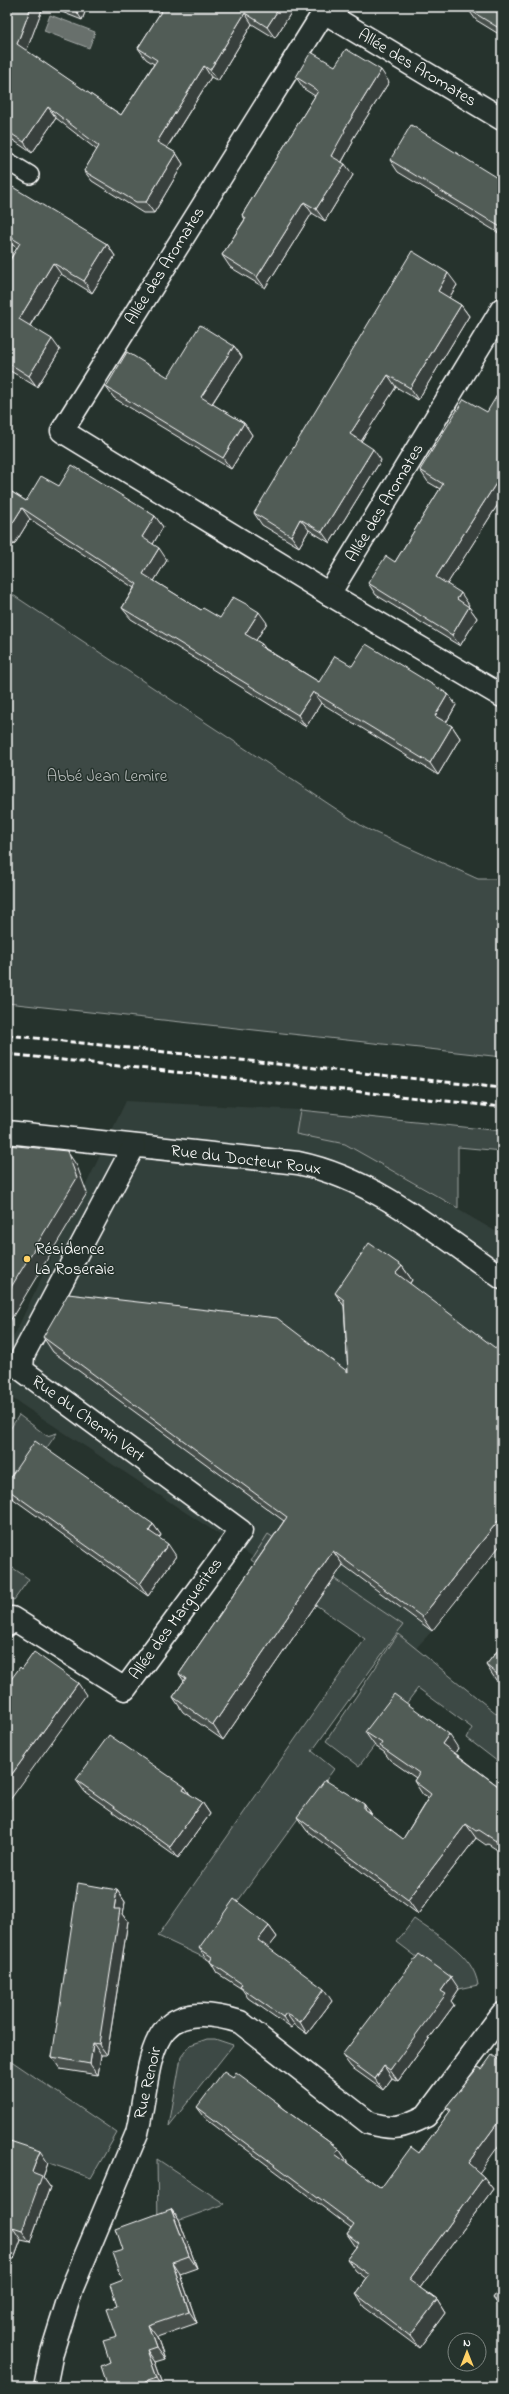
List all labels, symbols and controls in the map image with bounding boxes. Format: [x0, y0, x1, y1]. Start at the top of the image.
street label: Allée des Aromates [353, 23, 481, 113]
street label: Allée des Aromates [119, 202, 211, 330]
street label: Allée des Aromates [340, 439, 430, 567]
park label: Abbé Jean Lemire [47, 764, 168, 789]
street label: Rue du Docteur Roux [169, 1138, 323, 1182]
place label: Résidence La Roseraie [35, 1237, 115, 1282]
marker: Résidence La Roseraie [22, 1254, 32, 1264]
street label: Rue du Chemin Vert [26, 1369, 150, 1469]
street label: Allée des Marguerites [123, 1553, 231, 1686]
street label: Rue Renoir [128, 2044, 169, 2122]
north arrow [447, 2332, 487, 2372]
text: N [463, 2335, 471, 2351]

